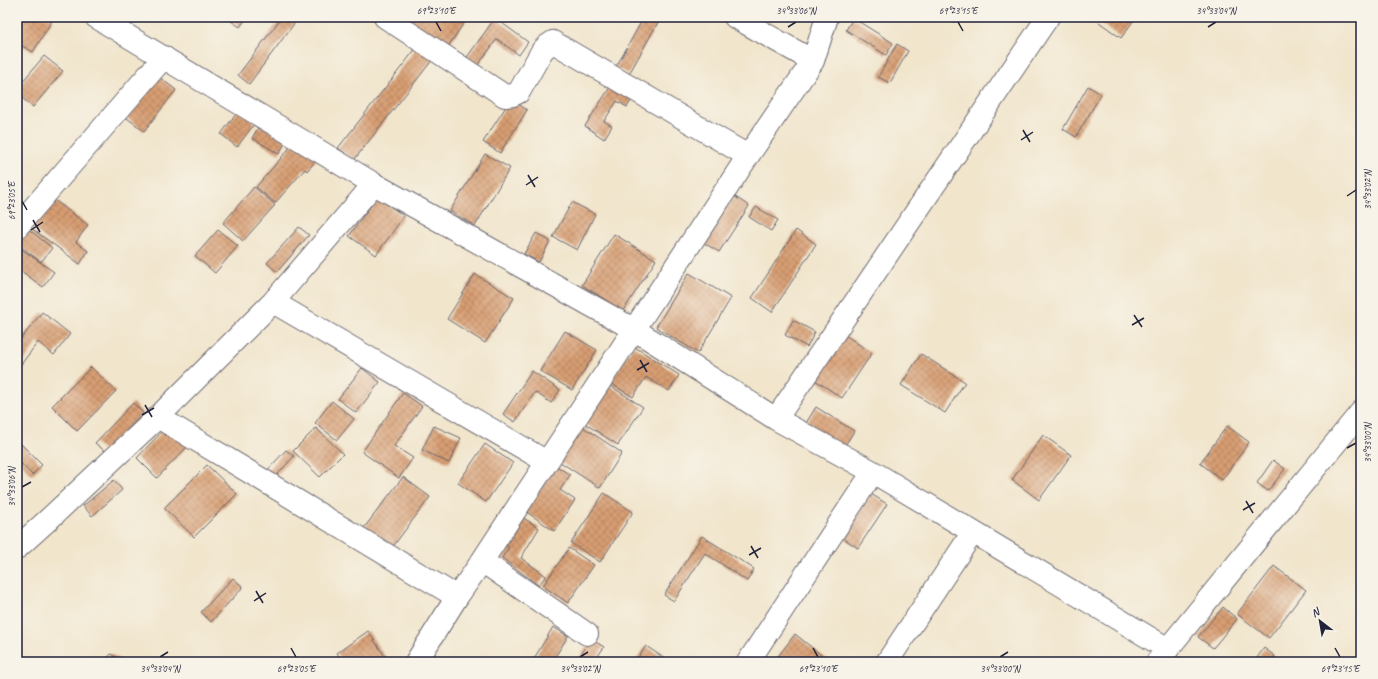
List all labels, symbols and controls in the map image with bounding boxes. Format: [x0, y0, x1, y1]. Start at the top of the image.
text: 69°23'10"E [417, 4, 457, 17]
text: 34°33'06"N [776, 4, 818, 17]
text: 69°23'15"E [939, 4, 979, 17]
text: 34°33'04"N [1196, 4, 1238, 17]
text: 34°33'02"N [1361, 168, 1374, 210]
text: 69°23'05"E [5, 180, 18, 220]
text: 34°33'00"N [1361, 421, 1374, 463]
text: 34°33'06"N [5, 465, 18, 507]
north arrow [1300, 601, 1340, 641]
text: N [1308, 604, 1323, 620]
text: 34°33'04"N [140, 662, 182, 675]
text: 69°23'05"E [277, 662, 317, 675]
text: 34°33'02"N [560, 662, 602, 675]
text: 69°23'10"E [799, 662, 839, 675]
text: 34°33'00"N [980, 662, 1022, 675]
text: 69°23'15"E [1321, 662, 1361, 675]

